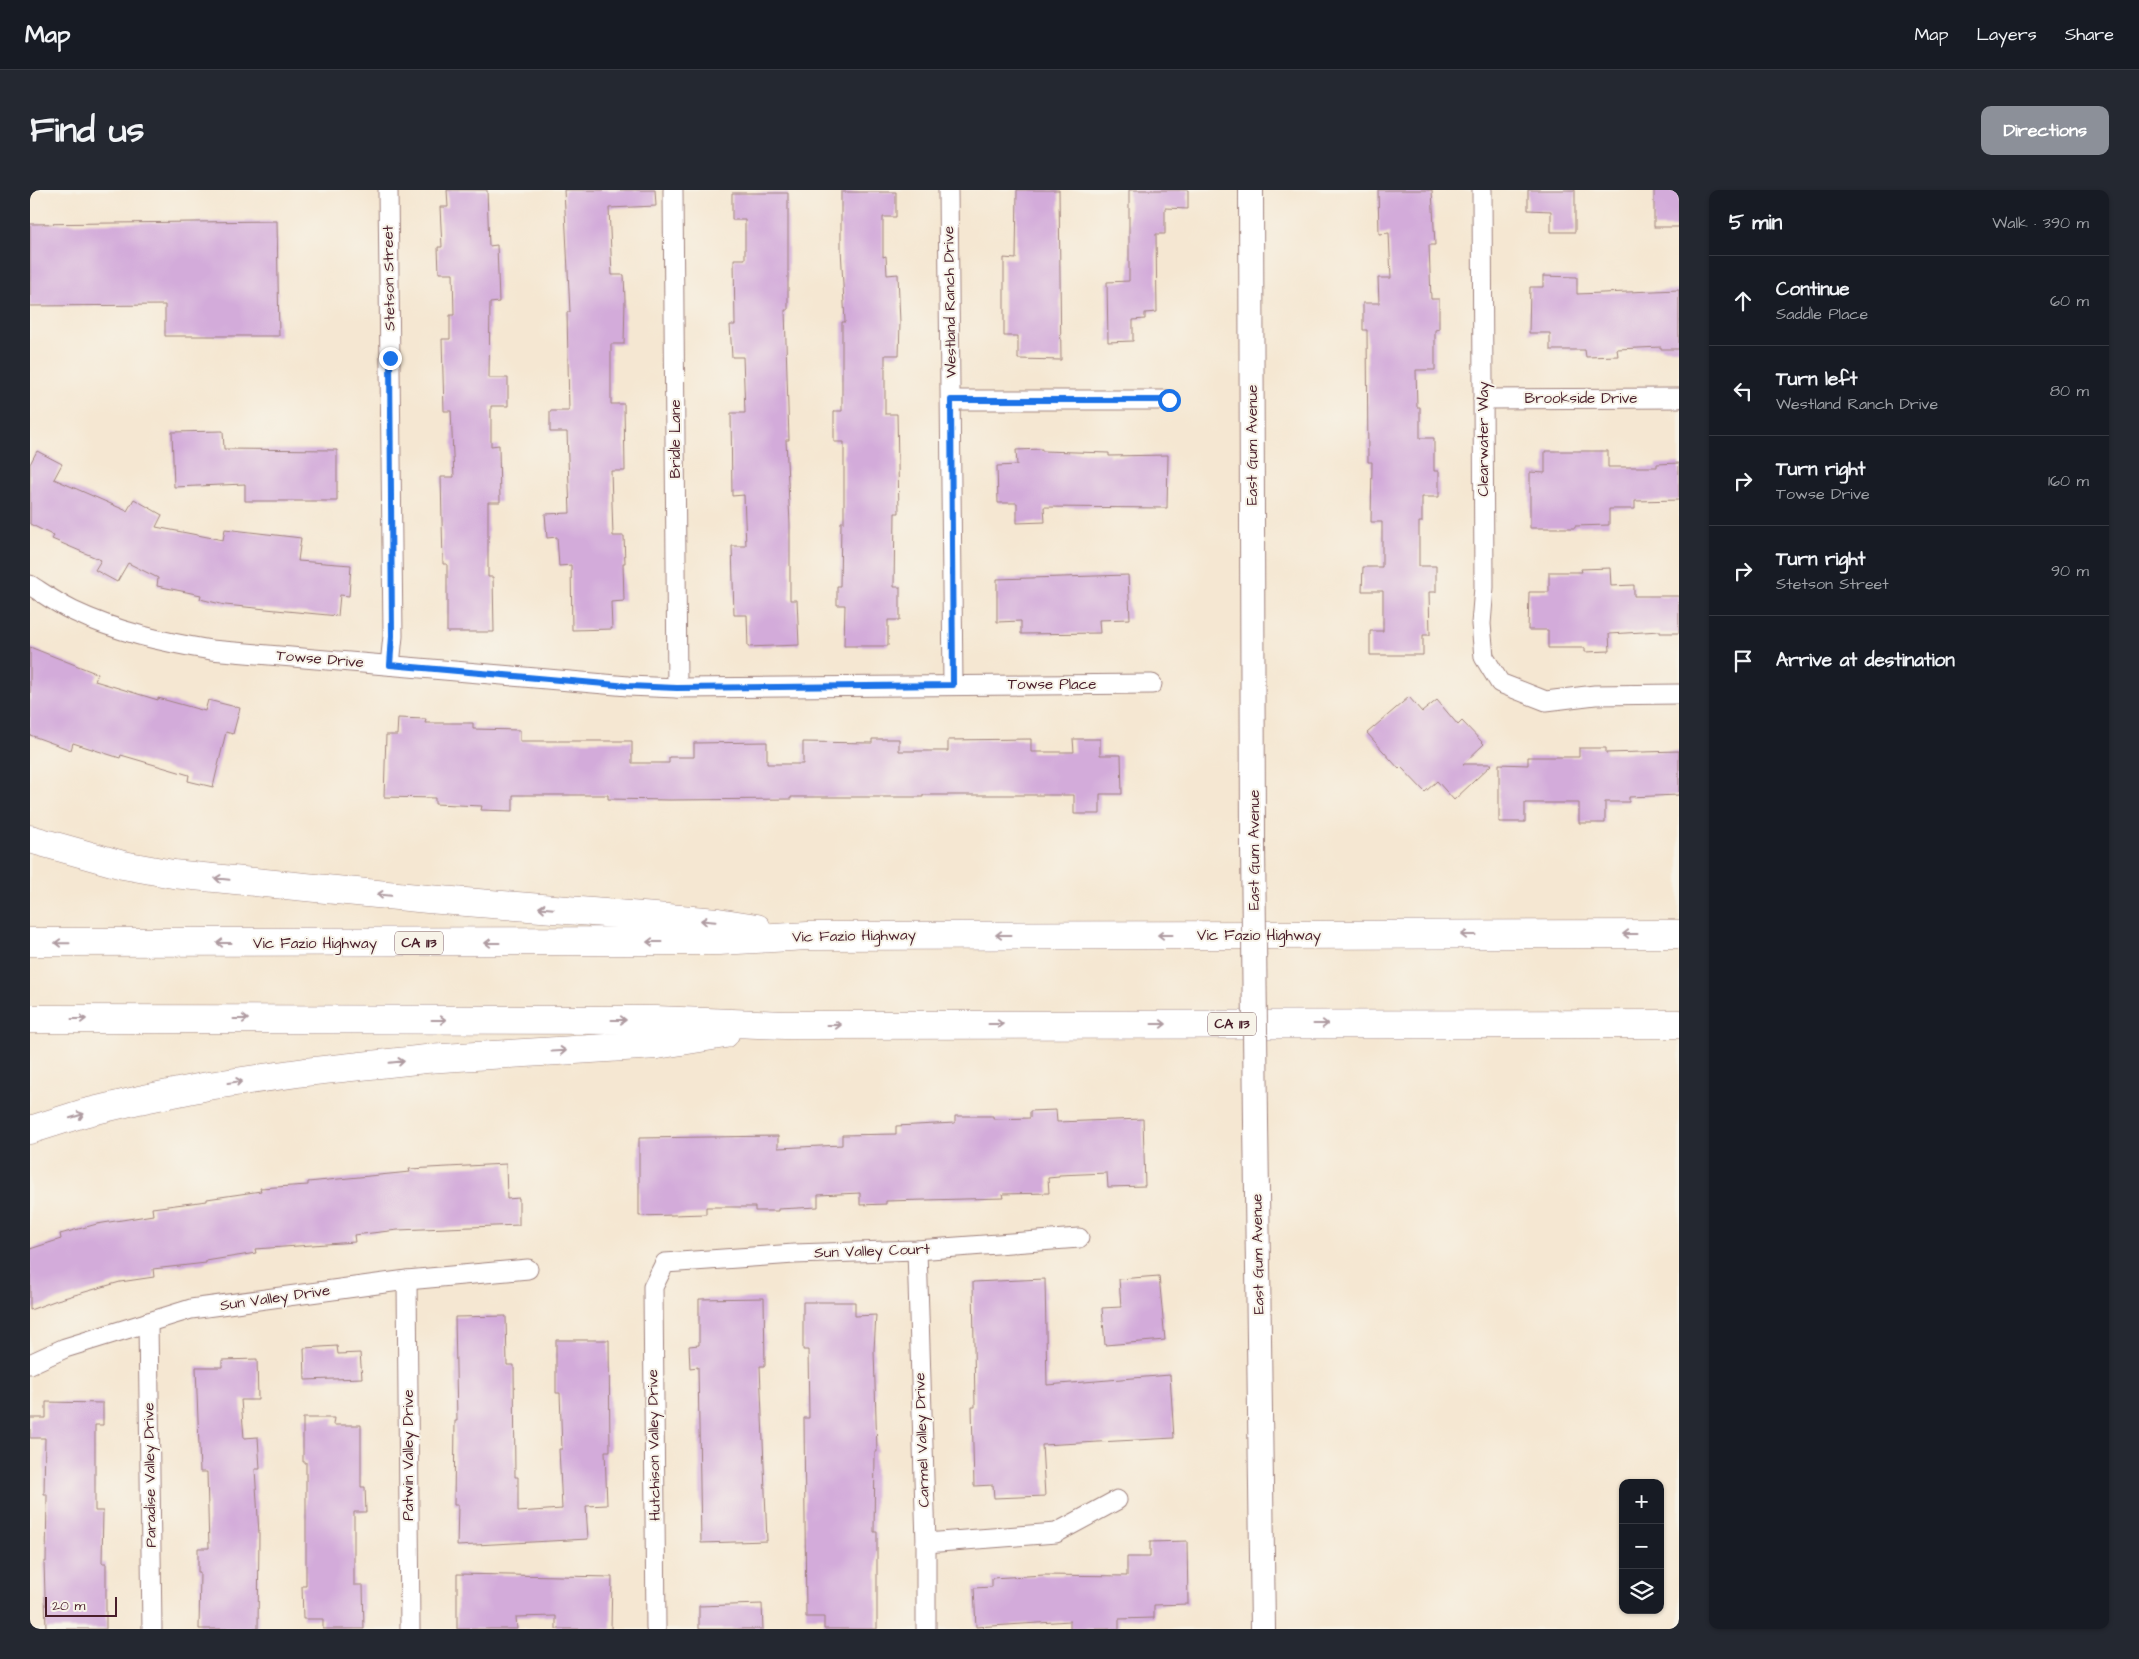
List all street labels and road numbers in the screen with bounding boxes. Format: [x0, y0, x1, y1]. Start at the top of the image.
street label: Stetson Street [378, 225, 400, 331]
street label: Westland Ranch Drive [938, 226, 962, 378]
street label: Clearwater Way [1473, 381, 1495, 497]
street label: East Gum Avenue [1242, 385, 1263, 505]
street label: Brookside Drive [1525, 388, 1637, 409]
street label: Bridle Lane [665, 399, 686, 479]
street label: Towse Drive [275, 645, 365, 673]
street label: Towse Place [1008, 674, 1096, 695]
street label: East Gum Avenue [1244, 790, 1265, 910]
street label: Vic Fazio Highway [792, 924, 916, 949]
street label: Vic Fazio Highway [1197, 925, 1321, 947]
road number: CA 113 [395, 931, 443, 954]
street label: Vic Fazio Highway [253, 933, 377, 955]
road number: CA 113 [1208, 1012, 1256, 1036]
street label: East Gum Avenue [1246, 1194, 1270, 1314]
street label: Sun Valley Court [814, 1238, 930, 1265]
street label: Sun Valley Drive [219, 1280, 332, 1317]
street label: Hutchison Valley Drive [642, 1369, 667, 1521]
street label: Carmel Valley Drive [909, 1372, 936, 1508]
street label: Patwin Valley Drive [398, 1389, 420, 1521]
street label: Paradise Valley Drive [138, 1402, 163, 1548]

